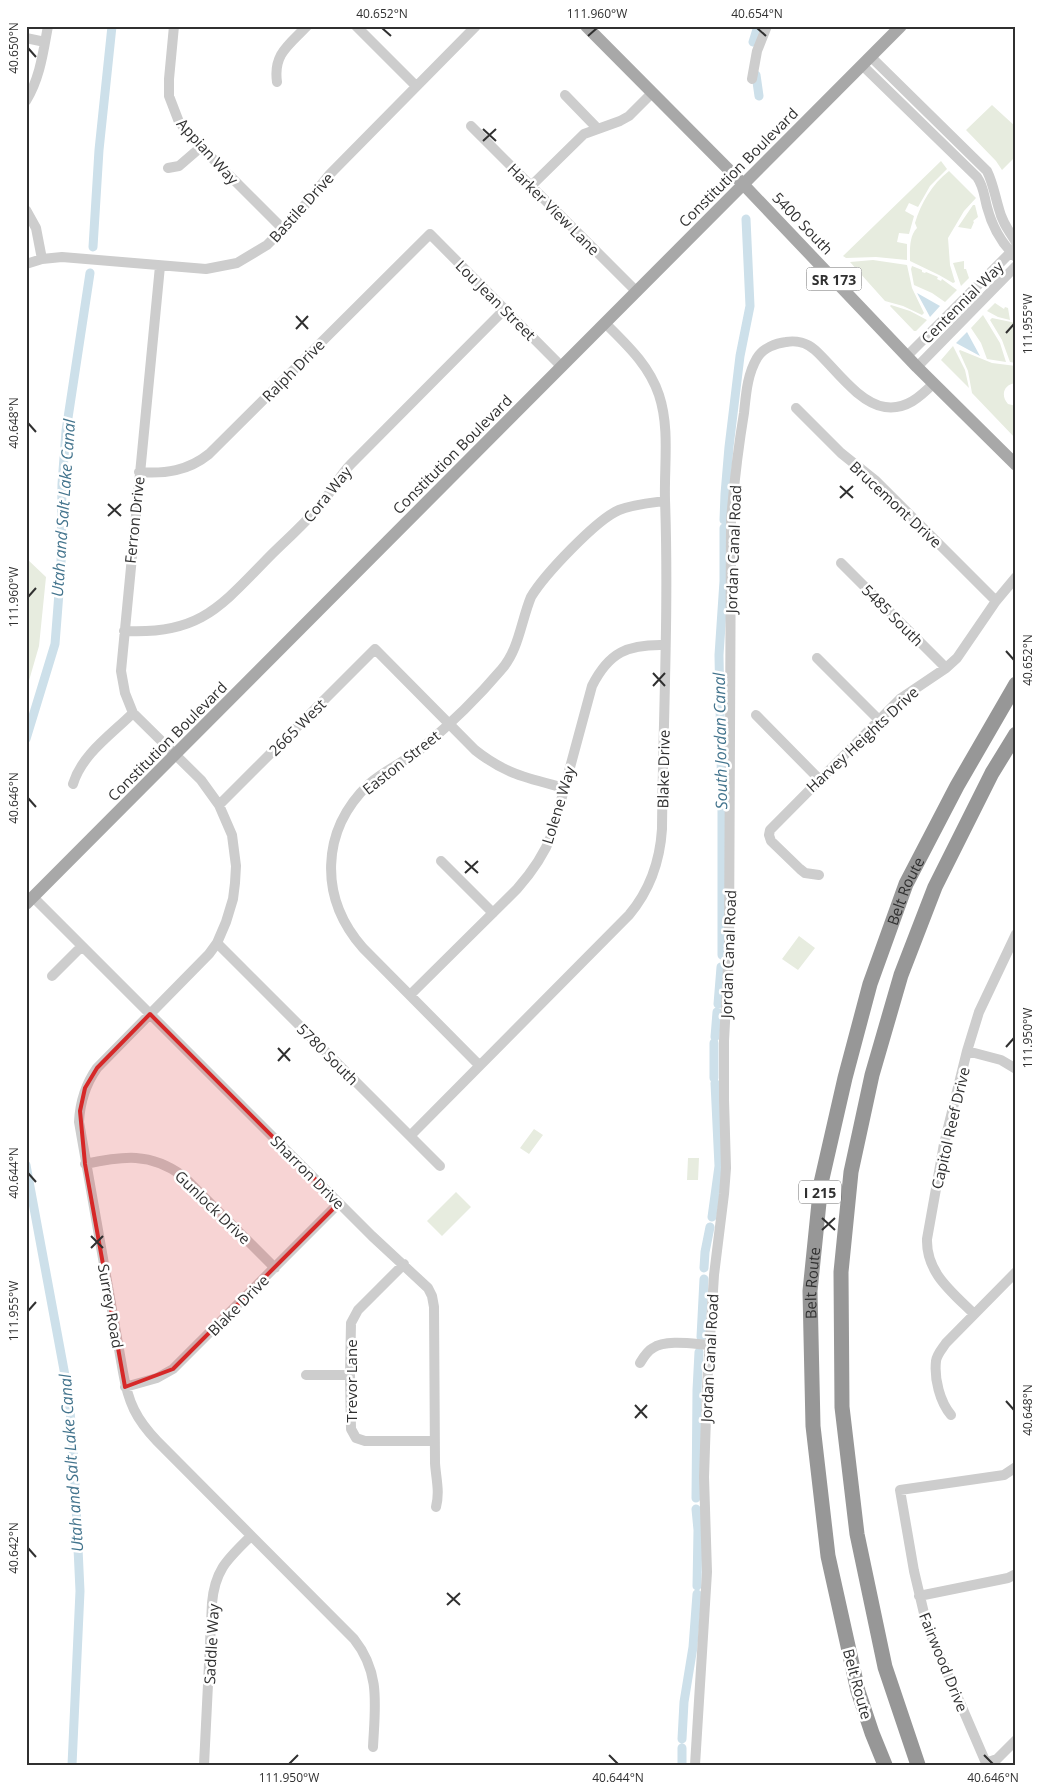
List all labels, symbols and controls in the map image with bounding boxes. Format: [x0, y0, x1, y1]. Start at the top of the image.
text: 40.652°N [356, 5, 408, 22]
text: 111.960°W [567, 5, 627, 22]
text: 40.654°N [731, 5, 783, 22]
text: 40.650°N [5, 22, 22, 74]
street label: Constitution Boulevard [674, 103, 802, 231]
street label: Appian Way [173, 114, 243, 189]
street label: Harker View Lane [504, 159, 604, 259]
street label: Bastile Drive [264, 168, 338, 246]
street label: 5400 South [768, 188, 838, 258]
street label: Lou Jean Street [452, 256, 540, 344]
street label: Centennial Way [916, 256, 1008, 348]
road number: SR 173 [806, 268, 862, 290]
text: 111.955°W [1019, 294, 1036, 354]
street label: Ralph Drive [258, 335, 328, 405]
street label: Constitution Boulevard [388, 390, 516, 518]
text: 40.648°N [5, 397, 22, 449]
water label: Utah and Salt Lake Canal [46, 417, 80, 598]
street label: Brucemont Drive [846, 456, 946, 552]
street label: Cora Way [298, 461, 356, 526]
street label: Ferron Drive [119, 476, 149, 564]
street label: Jordan Canal Road [721, 484, 745, 616]
text: 111.960°W [5, 567, 22, 627]
street label: 5485 South [858, 580, 928, 650]
text: 40.652°N [1019, 634, 1036, 686]
water label: South Jordan Canal [708, 671, 732, 810]
street label: Constitution Boulevard [103, 677, 231, 805]
street label: Harvey Heights Drive [802, 682, 922, 796]
street label: 2665 West [264, 694, 330, 760]
street label: Easton Street [358, 725, 444, 799]
street label: Blake Drive [652, 729, 674, 809]
street label: Lolene Way [537, 763, 579, 846]
text: 40.646°N [5, 772, 22, 824]
street label: Belt Route [882, 853, 928, 928]
street label: Jordan Canal Road [716, 889, 740, 1021]
text: 111.950°W [1019, 1008, 1036, 1068]
street label: 5780 South [293, 1019, 363, 1089]
street label: Capitol Reef Drive [926, 1065, 974, 1191]
street label: Sharron Drive [267, 1131, 349, 1213]
text: 40.644°N [5, 1147, 22, 1199]
street label: Gunlock Drive [171, 1166, 255, 1248]
road number: I 215 [799, 1180, 841, 1204]
street label: Belt Route [800, 1246, 824, 1319]
street label: Surrey Road [94, 1262, 128, 1350]
street label: Blake Drive [203, 1270, 273, 1340]
text: 111.955°W [5, 1281, 22, 1341]
street label: Jordan Canal Road [696, 1293, 722, 1425]
street label: Trevor Lane [341, 1339, 361, 1423]
water label: Utah and Salt Lake Canal [54, 1372, 88, 1553]
text: 40.648°N [1019, 1384, 1036, 1436]
text: 40.642°N [5, 1522, 22, 1574]
street label: Saddle Way [199, 1603, 223, 1685]
street label: Fairwood Drive [915, 1609, 973, 1715]
street label: Belt Route [839, 1646, 877, 1722]
text: 111.950°W [259, 1769, 319, 1786]
text: 40.644°N [592, 1769, 644, 1786]
text: 40.646°N [967, 1769, 1019, 1786]

